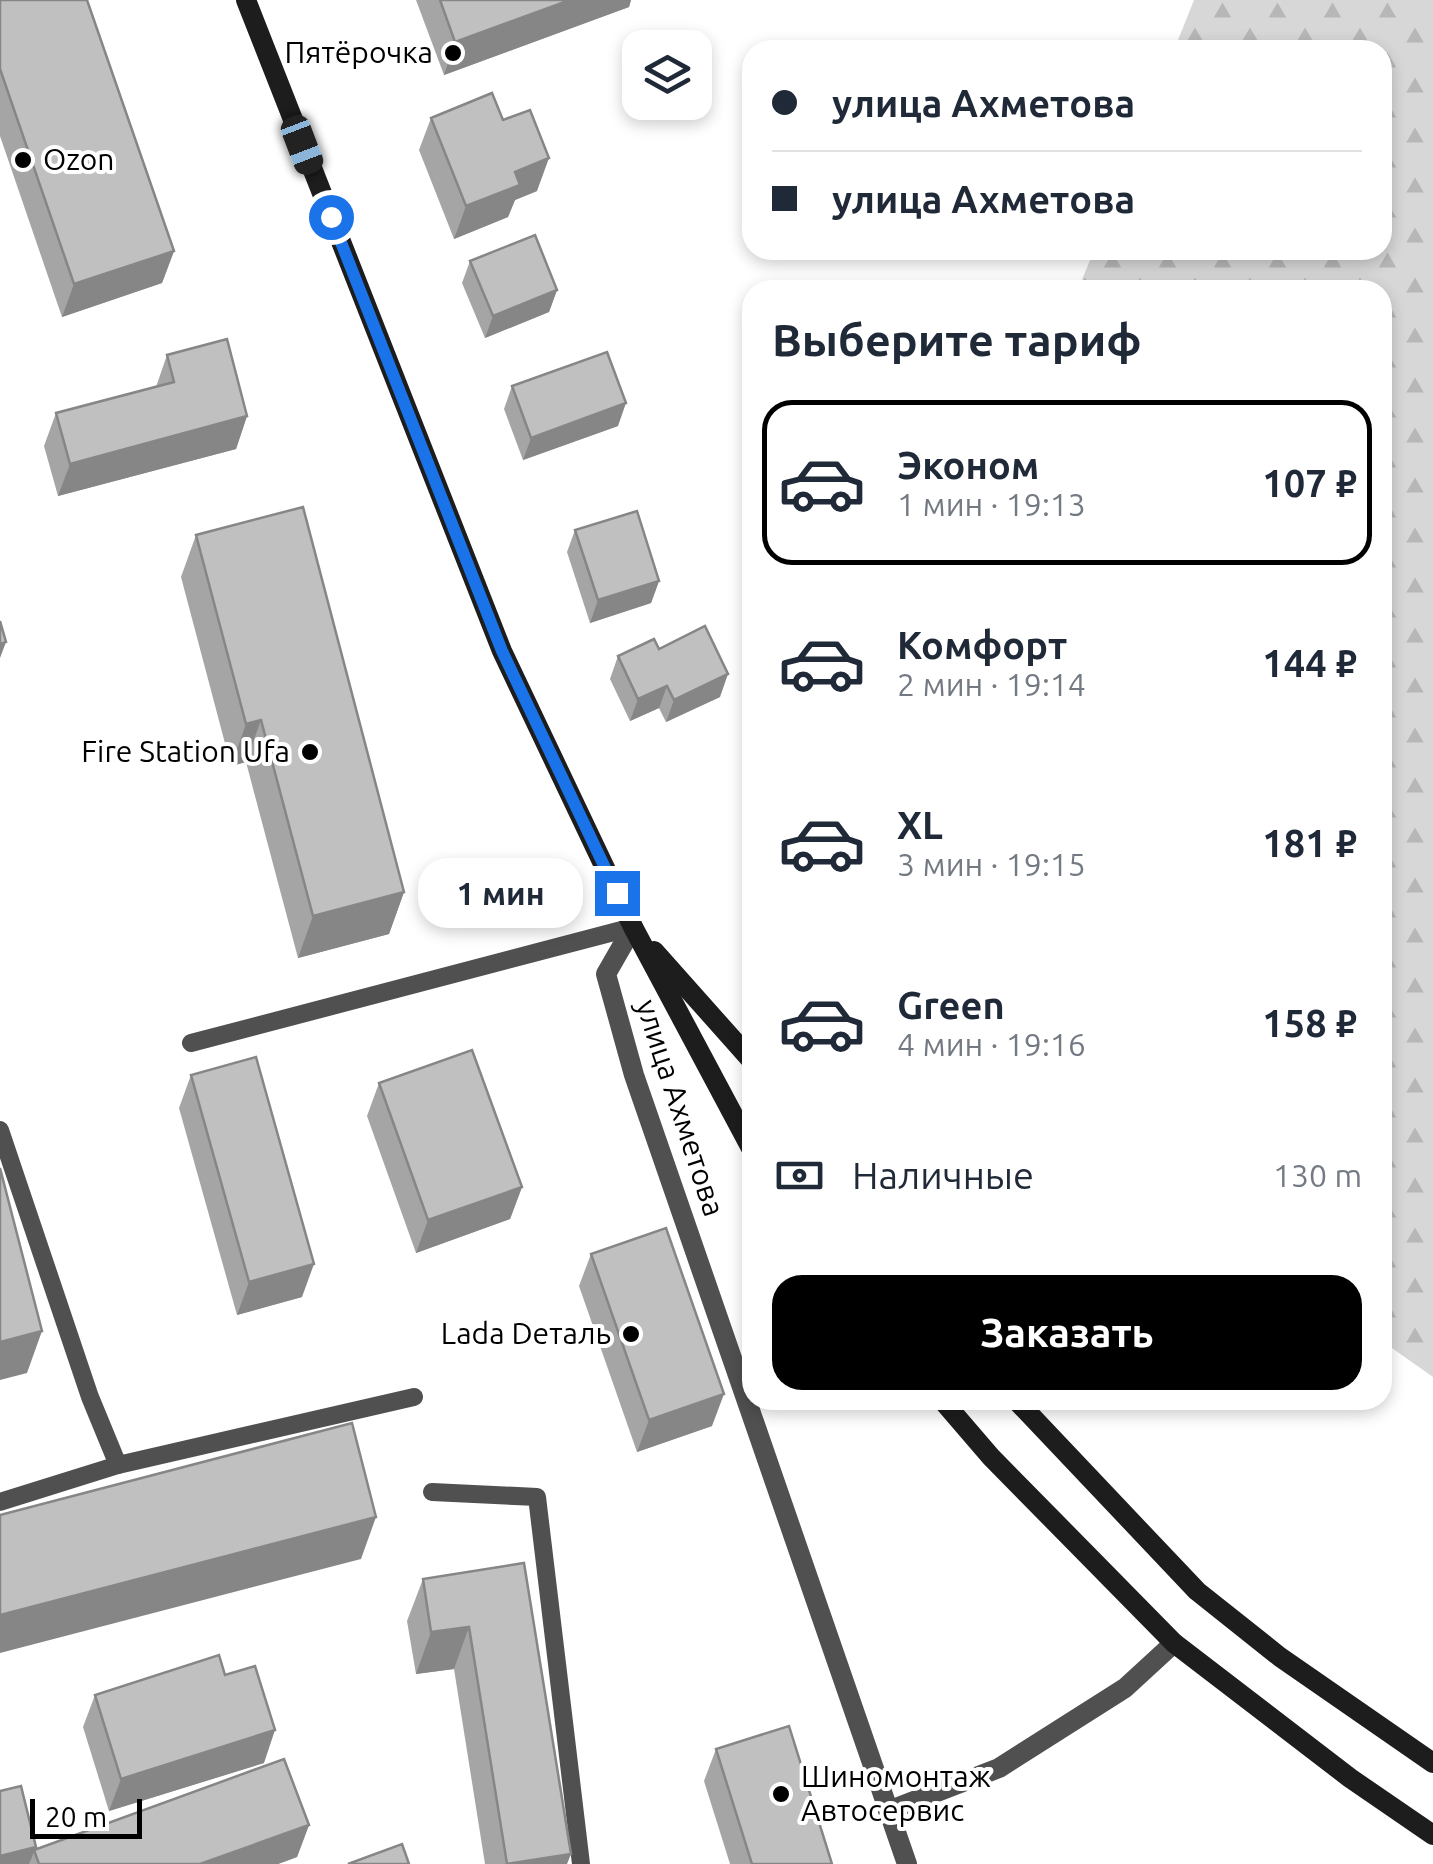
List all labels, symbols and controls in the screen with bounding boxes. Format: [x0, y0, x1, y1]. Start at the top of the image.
map controls [622, 30, 712, 120]
button: layers [622, 30, 712, 120]
place label: Пятёрочка [285, 35, 433, 69]
marker: Пятёрочка [442, 42, 464, 64]
text: улица Ахметова [832, 82, 1135, 124]
car [277, 112, 327, 178]
place label: Ozon [43, 142, 114, 176]
marker: Ozon [12, 149, 34, 171]
text: улица Ахметова [832, 178, 1135, 220]
route start [309, 195, 354, 240]
text: Выберите тариф [772, 314, 1142, 365]
icon: car [777, 438, 867, 528]
text: Эконом [897, 444, 1039, 486]
text: 107 ₽ [1262, 462, 1357, 504]
text: 1 мин · 19:13 [897, 486, 1086, 522]
icon: car [777, 618, 867, 708]
text: Комфорт [897, 624, 1067, 666]
text: 144 ₽ [1262, 642, 1357, 684]
text: 2 мин · 19:14 [897, 666, 1086, 702]
place label: Fire Station Ufa [81, 734, 290, 768]
marker: Fire Station Ufa [299, 741, 321, 763]
icon: car [777, 798, 867, 888]
text: XL [897, 804, 943, 846]
text: 181 ₽ [1262, 822, 1357, 864]
text: 3 мин · 19:15 [897, 846, 1086, 882]
callout: 1 мин [417, 858, 582, 928]
route end [595, 871, 640, 916]
text: 1 мин [456, 875, 545, 911]
icon: car [777, 978, 867, 1068]
text: Green [897, 984, 1005, 1026]
street label: улица Ахметова [630, 995, 732, 1220]
text: 158 ₽ [1262, 1002, 1357, 1044]
text: 4 мин · 19:16 [897, 1026, 1086, 1062]
icon: cash [772, 1148, 827, 1203]
text: Наличные [852, 1154, 1034, 1196]
text: 130 m [1273, 1157, 1362, 1193]
button: Заказать [772, 1275, 1362, 1390]
place label: Lada Dеталь [441, 1316, 611, 1350]
marker: Lada Dеталь [620, 1323, 642, 1345]
place label: Шиномонтаж Автосервис [801, 1759, 991, 1827]
marker: Шиномонтаж Автосервис [770, 1783, 792, 1805]
scale bar [30, 1794, 142, 1838]
text: 20 m [45, 1801, 107, 1832]

